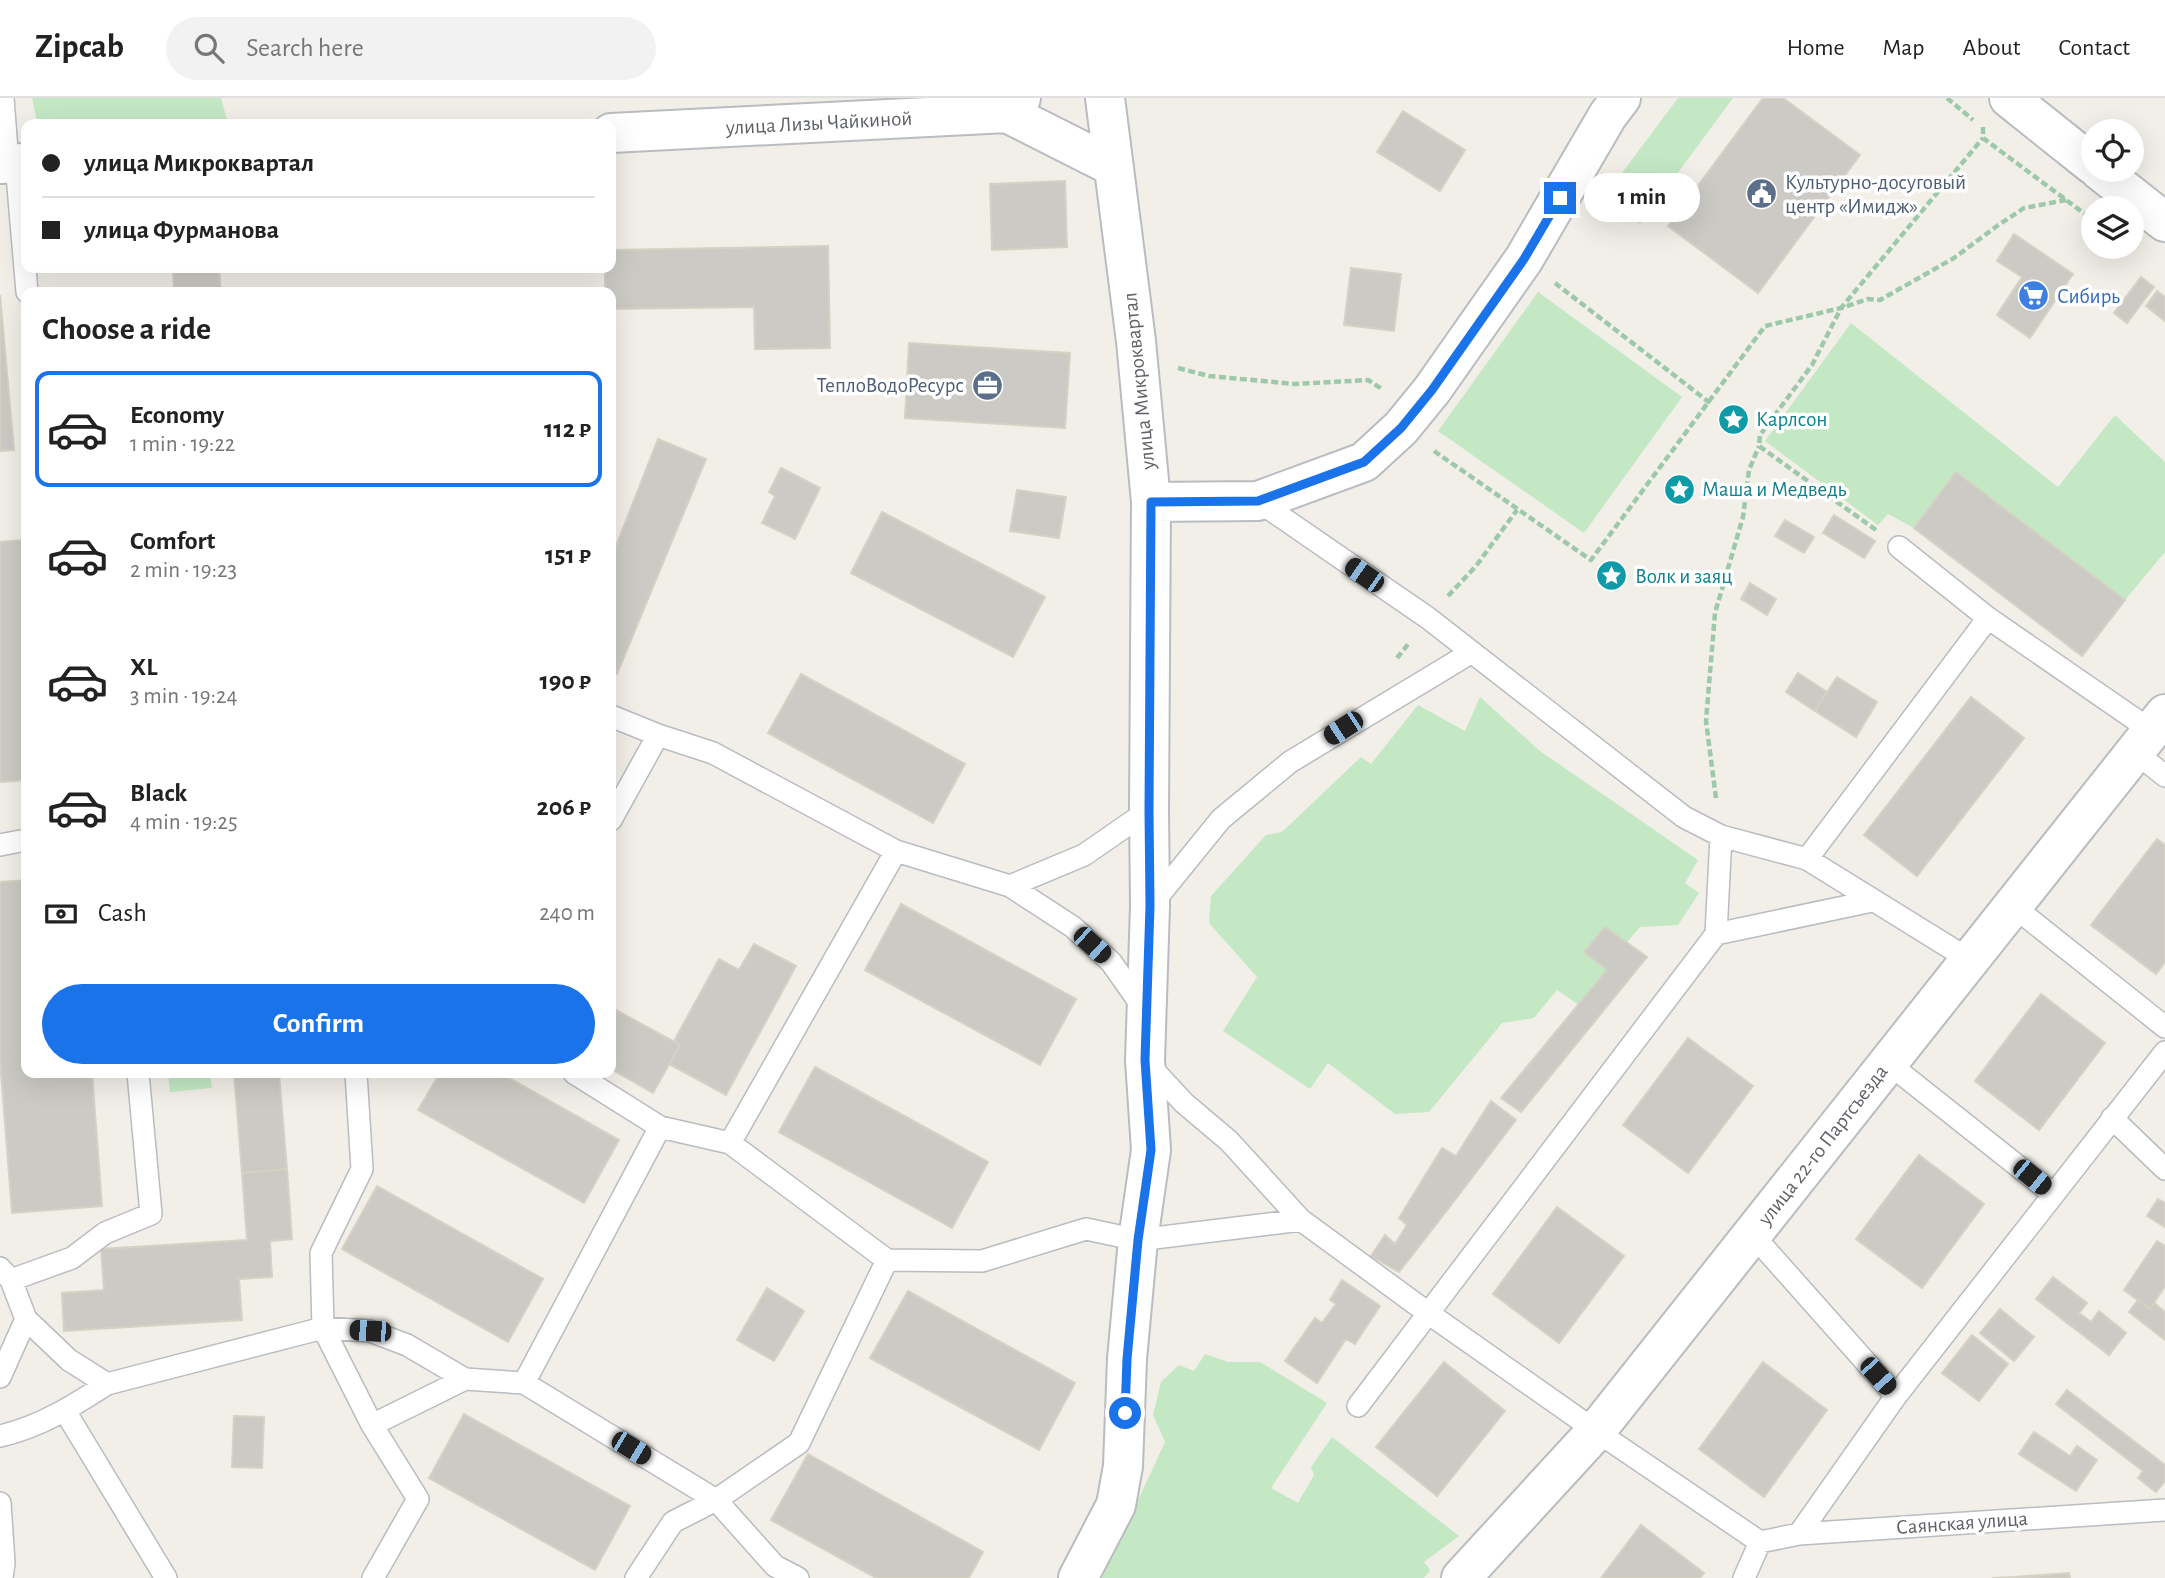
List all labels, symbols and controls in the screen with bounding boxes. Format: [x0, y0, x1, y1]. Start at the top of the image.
search box [166, 17, 656, 80]
icon: search [190, 29, 228, 67]
text: Zipcab [35, 31, 124, 64]
text: Search here [246, 35, 364, 61]
text: Home [1787, 36, 1845, 60]
text: Map [1883, 36, 1925, 60]
text: About [1963, 36, 2020, 60]
text: Contact [2058, 36, 2130, 60]
street label: улица Лизы Чайкиной [724, 108, 913, 138]
map controls [2081, 119, 2144, 259]
button: locate [2081, 119, 2144, 182]
text: улица Микроквартал [84, 150, 314, 176]
place label: Культурно-досуговый центр «Имидж» [1785, 172, 1966, 217]
callout: 1 min [1584, 174, 1700, 222]
public building icon: Культурно-досуговый центр «Имидж» [1745, 177, 1779, 211]
route end [1544, 182, 1576, 214]
text: 1 min [1618, 186, 1666, 209]
button: layers [2081, 196, 2144, 259]
text: улица Фурманова [84, 217, 279, 243]
supermarket icon: Сибирь [2017, 279, 2051, 313]
place label: Сибирь [2057, 286, 2120, 307]
street label: улица Микроквартал [1119, 291, 1159, 472]
text: Choose a ride [42, 313, 211, 345]
office icon: ТеплоВодоРесурс [970, 368, 1004, 402]
place label: ТеплоВодоРесурс [817, 375, 964, 396]
icon: car [46, 398, 109, 461]
text: Economy [130, 402, 224, 428]
place icon: Карлсон [1716, 402, 1750, 436]
place label: Карлсон [1756, 409, 1828, 430]
text: 112 ₽ [544, 416, 591, 442]
text: 1 min · 19:22 [130, 433, 235, 456]
place icon: Маша и Медведь [1662, 472, 1696, 506]
place label: Маша и Медведь [1702, 479, 1847, 500]
icon: car [46, 524, 109, 587]
text: Comfort [130, 528, 215, 554]
text: 151 ₽ [545, 542, 591, 568]
car [1341, 554, 1388, 596]
text: 2 min · 19:23 [130, 559, 237, 582]
place icon: Волк и заяц [1595, 559, 1629, 593]
place label: Волк и заяц [1635, 566, 1733, 587]
icon: car [46, 650, 109, 713]
text: XL [130, 654, 157, 680]
text: 190 ₽ [539, 668, 591, 694]
text: 3 min · 19:24 [130, 685, 237, 708]
car [1320, 708, 1367, 748]
icon: car [46, 776, 109, 839]
text: Black [130, 780, 187, 806]
text: 206 ₽ [537, 794, 591, 820]
text: 4 min · 19:25 [130, 811, 238, 834]
icon: cash [42, 895, 80, 933]
text: Cash [98, 900, 147, 926]
text: 240 m [539, 902, 595, 925]
car [1070, 923, 1115, 967]
button: Confirm [42, 984, 595, 1064]
street label: улица 22-го Партсъезда [1754, 1061, 1892, 1230]
car [2010, 1156, 2055, 1198]
car [349, 1319, 392, 1343]
car [1857, 1353, 1900, 1399]
route start [1109, 1397, 1141, 1429]
car [608, 1428, 655, 1468]
street label: Саянская улица [1895, 1508, 2029, 1538]

